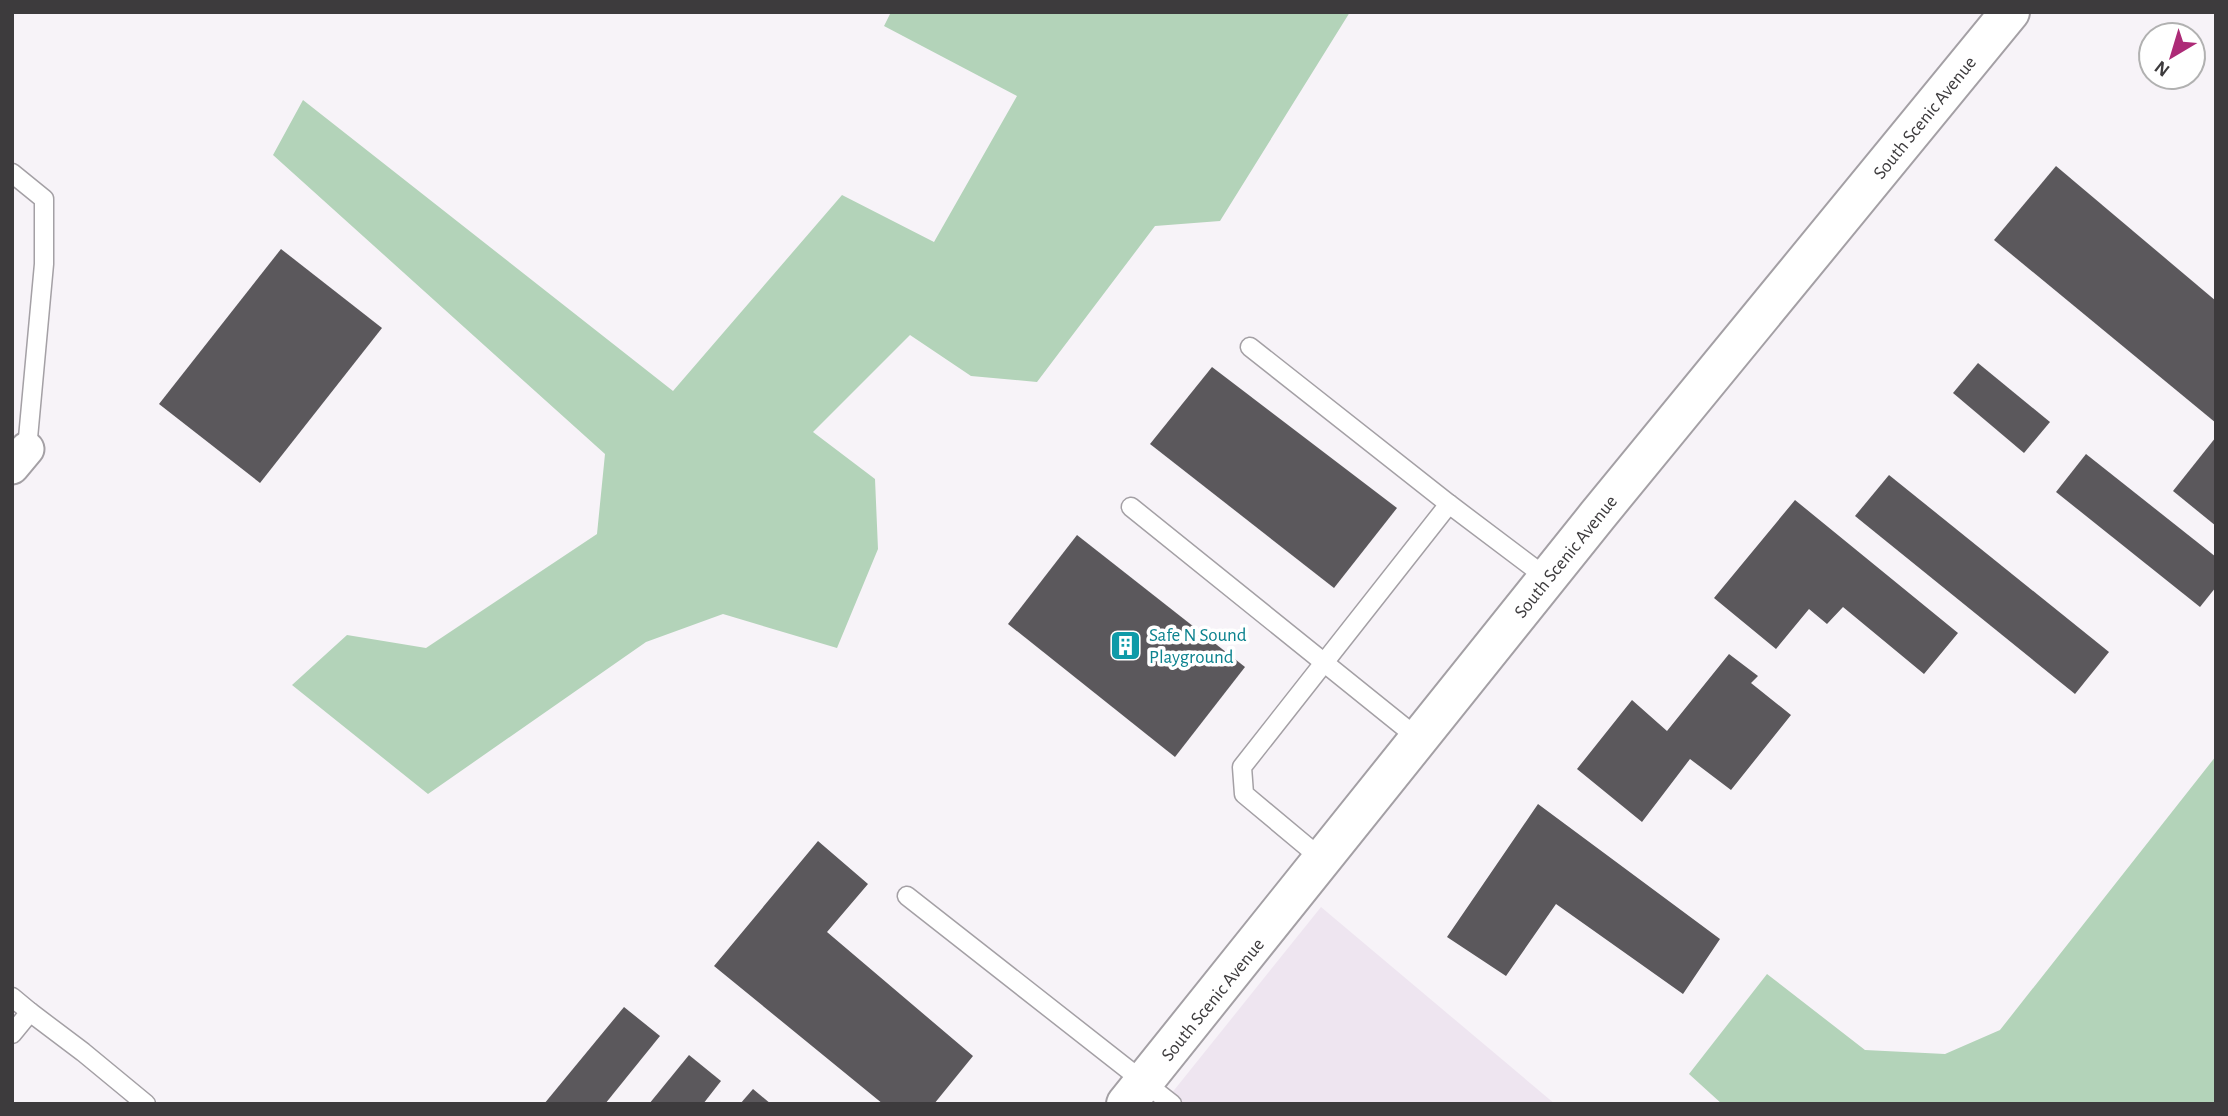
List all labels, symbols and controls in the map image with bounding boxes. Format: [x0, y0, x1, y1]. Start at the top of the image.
north arrow [2137, 21, 2207, 91]
street label: South Scenic Avenue [1870, 53, 1980, 183]
text: N [2151, 57, 2174, 80]
street label: South Scenic Avenue [1511, 492, 1621, 622]
place label: Safe N Sound Playground [1149, 626, 1247, 667]
building icon: Safe N Sound Playground [1109, 628, 1143, 662]
street label: South Scenic Avenue [1158, 935, 1268, 1065]

